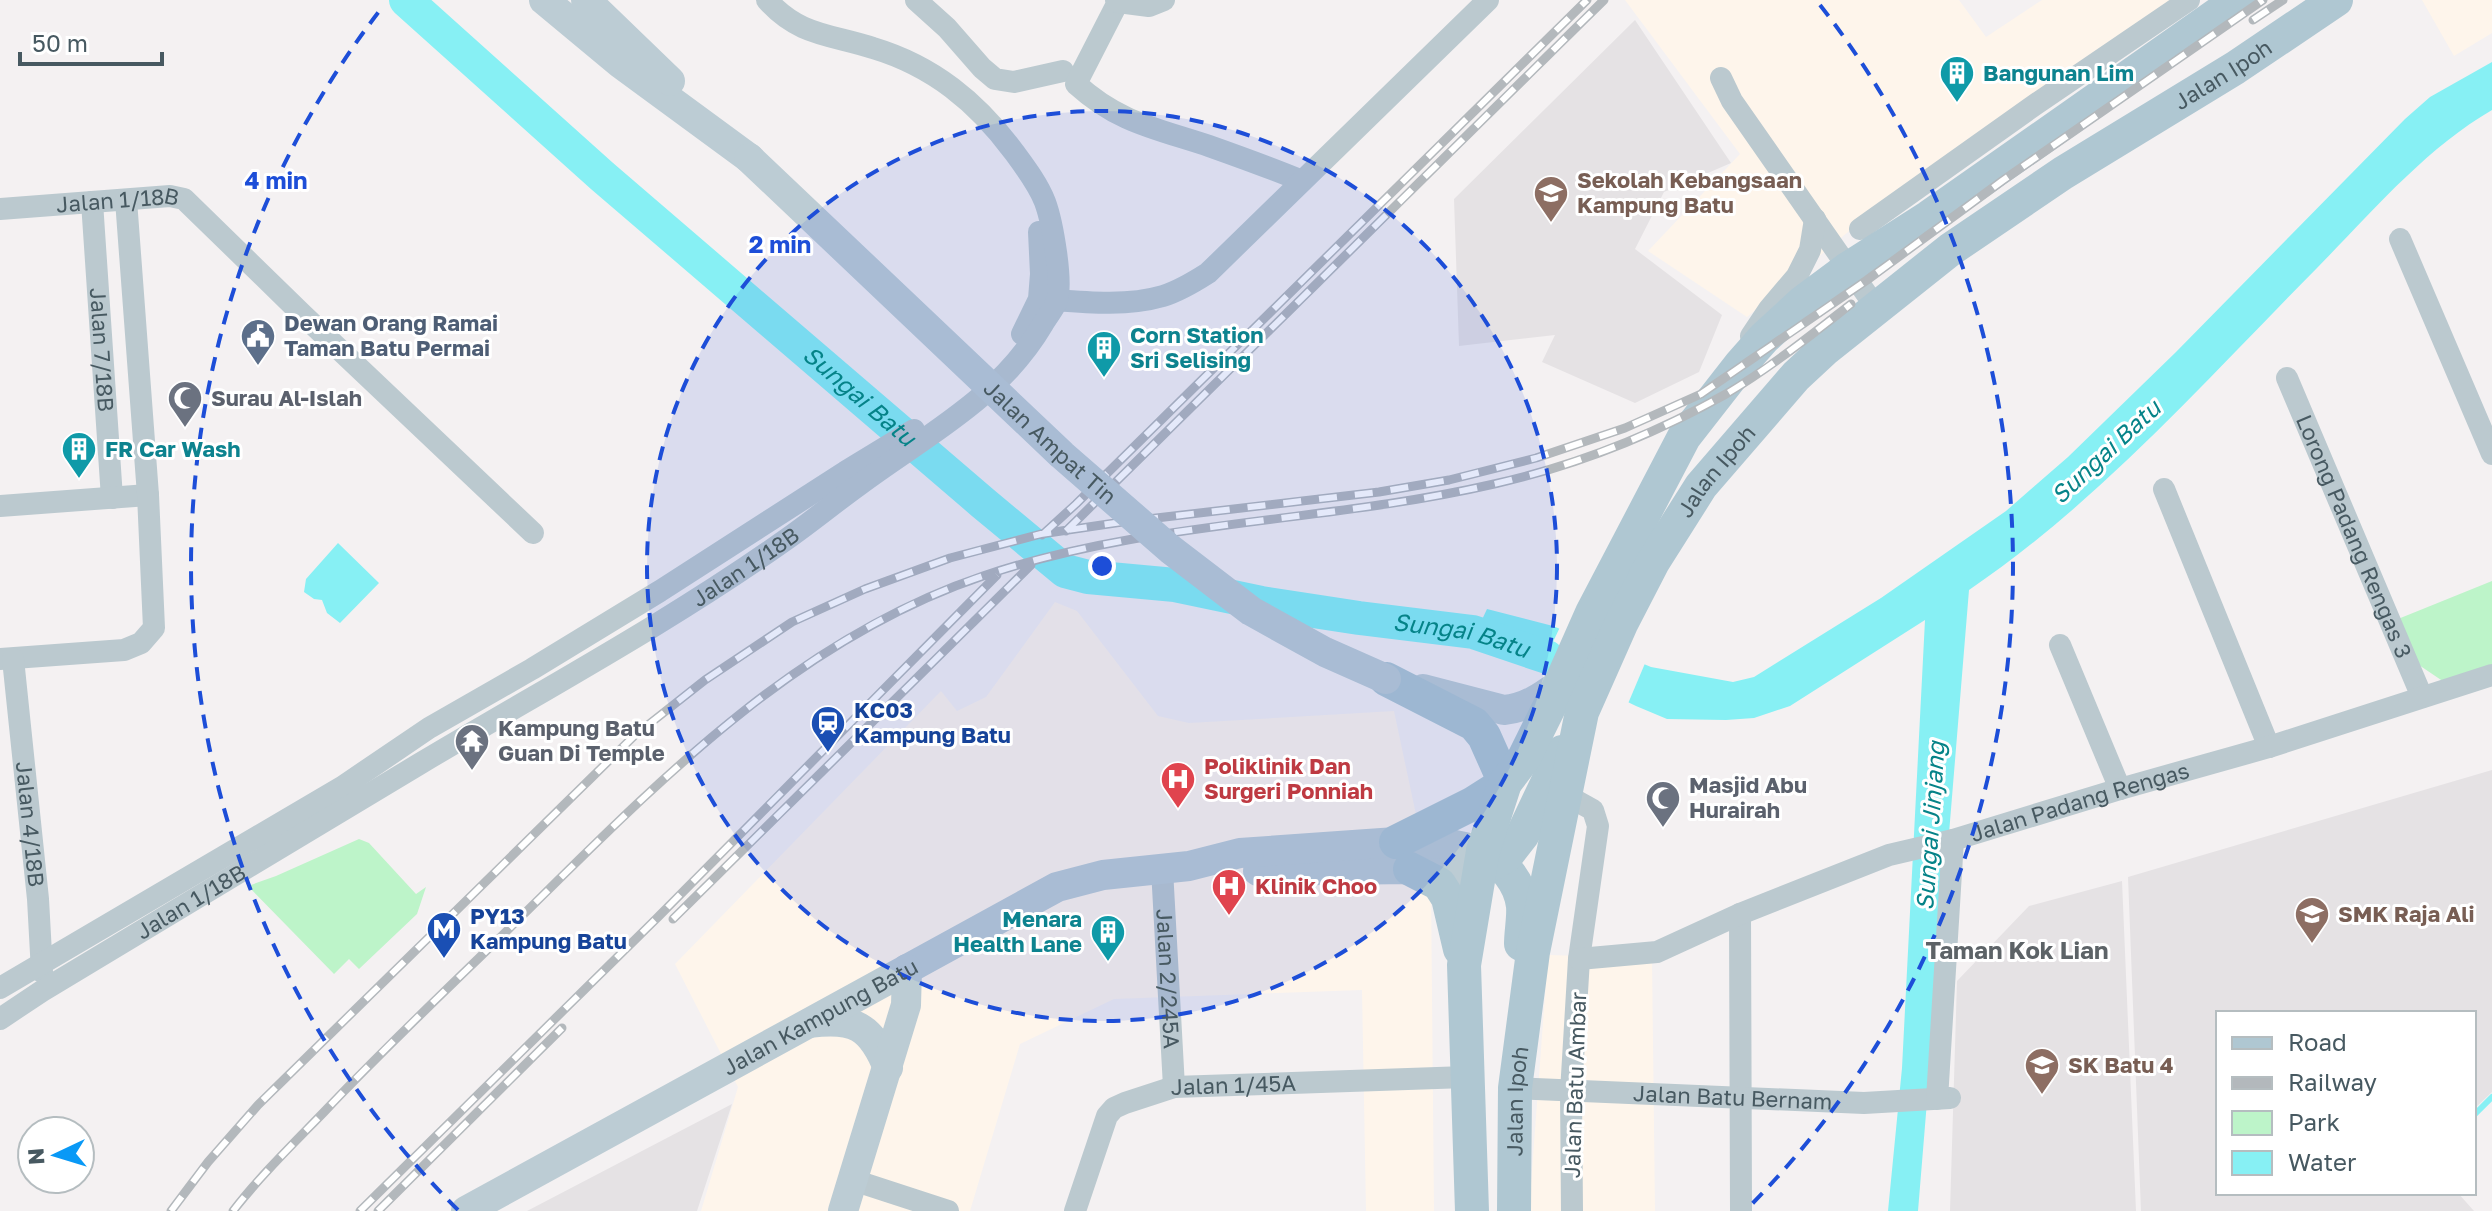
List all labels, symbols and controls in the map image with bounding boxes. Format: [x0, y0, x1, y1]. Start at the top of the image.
scale bar [20, 16, 162, 66]
text: 50 m [32, 28, 88, 57]
street label: Jalan Ipoh [2169, 33, 2277, 115]
building icon: Bangunan Lim [1938, 54, 1976, 104]
place label: Bangunan Lim [1983, 59, 2134, 86]
text: 4 min [244, 165, 308, 194]
place label: Sekolah Kebangsaan Kampung Batu [1577, 166, 1802, 218]
school or university icon: Sekolah Kebangsaan Kampung Batu [1532, 174, 1570, 224]
street label: Jalan 1/18B [55, 181, 182, 218]
text: 2 min [749, 229, 811, 258]
street label: Jalan 7/18B [85, 287, 120, 413]
place label: Dewan Orang Ramai Taman Batu Permai [284, 309, 498, 361]
public building icon: Dewan Orang Ramai Taman Batu Permai [239, 317, 277, 367]
place label: Corn Station Sri Selising [1130, 321, 1264, 373]
building icon: Corn Station Sri Selising [1085, 329, 1123, 379]
water label: Sungai Batu [798, 339, 923, 453]
street label: Jalan Ampat Tin [979, 374, 1122, 509]
mosque icon: Surau Al-Islah [166, 379, 204, 429]
place label: Surau Al-Islah [211, 384, 362, 411]
water label: Sungai Batu [2044, 392, 2167, 510]
street label: Lorong Padang Rengas 3 [2291, 410, 2418, 662]
street label: Jalan Ipoh [1671, 419, 1761, 522]
building icon: FR Car Wash [60, 430, 98, 480]
place label: FR Car Wash [105, 435, 241, 462]
street label: Jalan 1/18B [687, 521, 804, 612]
centre of rings [1088, 552, 1116, 580]
water label: Sungai Batu [1391, 606, 1535, 663]
place label: KC03 Kampung Batu [854, 696, 1011, 748]
station icon: KC03 Kampung Batu [809, 704, 847, 754]
place label: Kampung Batu Guan Di Temple [498, 714, 665, 766]
temple icon: Kampung Batu Guan Di Temple [453, 722, 491, 772]
water label: Sungai Jinjang [1909, 738, 1951, 911]
place label: Poliklinik Dan Surgeri Ponniah [1204, 752, 1373, 804]
street label: Jalan Padang Rengas [1967, 756, 2192, 847]
street label: Jalan 4/18B [11, 760, 51, 888]
hospital icon: Poliklinik Dan Surgeri Ponniah [1159, 760, 1197, 810]
place label: Masjid Abu Hurairah [1689, 771, 1807, 823]
mosque icon: Masjid Abu Hurairah [1644, 779, 1682, 829]
street label: Jalan 1/18B [131, 858, 250, 945]
hospital icon: Klinik Choo [1210, 867, 1248, 917]
place label: Klinik Choo [1255, 872, 1377, 899]
school or university icon: SMK Raja Ali [2293, 895, 2331, 945]
place label: SMK Raja Ali [2338, 900, 2475, 927]
place label: PY13 Kampung Batu [470, 902, 627, 954]
place label: Menara Health Lane [953, 905, 1082, 957]
street label: Jalan 2/245A [1151, 908, 1186, 1050]
metro station icon: PY13 Kampung Batu [425, 910, 463, 960]
building icon: Menara Health Lane [1089, 913, 1127, 963]
district label: Taman Kok Lian [1926, 935, 2108, 964]
street label: Jalan Kampung Batu [718, 952, 922, 1081]
street label: Jalan Batu Ambar [1558, 991, 1591, 1179]
legend [2216, 1011, 2476, 1195]
text: Road [2288, 1027, 2347, 1056]
street label: Jalan Ipoh [1500, 1044, 1533, 1156]
school or university icon: SK Batu 4 [2023, 1046, 2061, 1096]
place label: SK Batu 4 [2068, 1051, 2174, 1078]
text: Railway [2288, 1067, 2377, 1096]
street label: Jalan 1/45A [1170, 1069, 1297, 1100]
street label: Jalan Batu Bernam [1633, 1079, 1833, 1115]
text: Park [2288, 1107, 2340, 1136]
north arrow [16, 1115, 96, 1195]
text: N [21, 1147, 50, 1166]
text: Water [2288, 1147, 2356, 1176]

